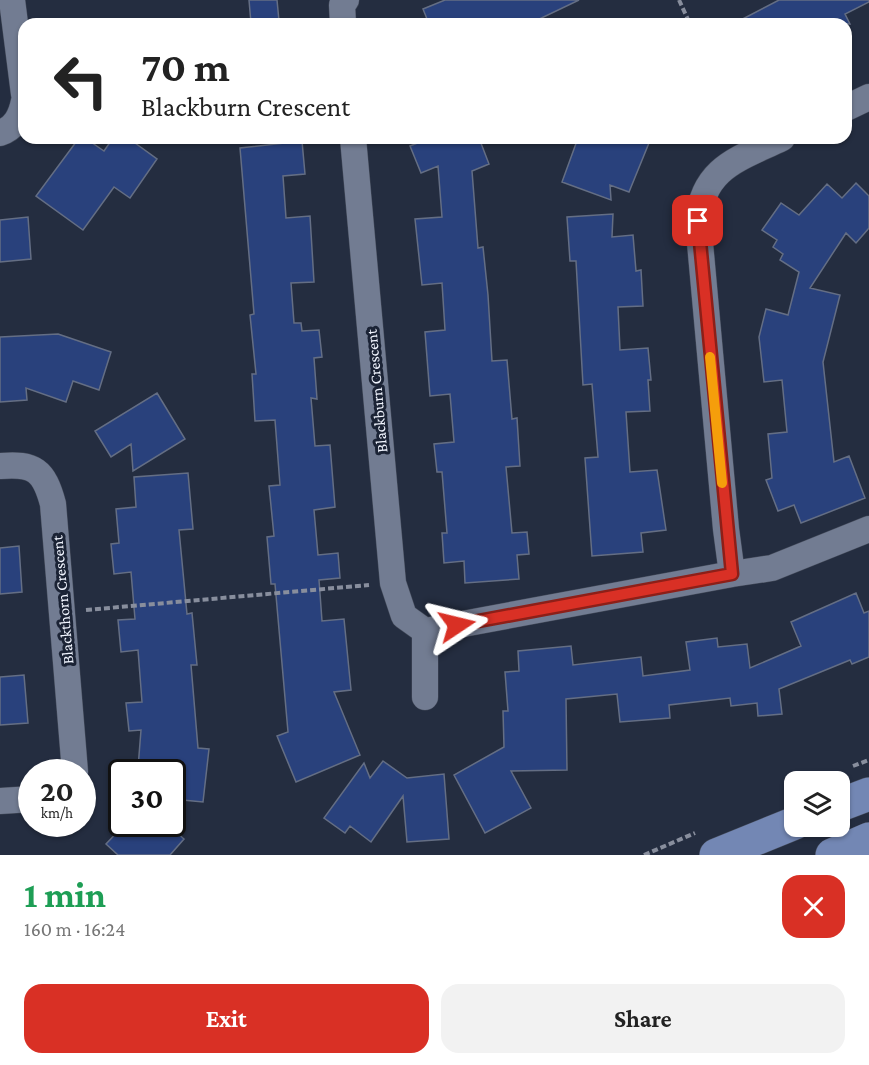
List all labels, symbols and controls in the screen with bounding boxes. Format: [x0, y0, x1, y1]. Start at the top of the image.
icon: left [42, 42, 120, 120]
text: 70 m [141, 43, 230, 90]
text: Blackburn Crescent [141, 92, 350, 122]
pin [672, 195, 723, 246]
icon: arrive [681, 204, 714, 237]
street label: Blackburn Crescent [363, 328, 390, 453]
street label: Blackthorn Crescent [48, 534, 77, 665]
position arrow [425, 593, 489, 657]
speed limit sign: 30 [108, 759, 186, 837]
map controls [784, 771, 850, 837]
button: layers [784, 771, 850, 837]
text: 20 [40, 774, 74, 807]
text: km/h [41, 805, 73, 821]
text: 1 min [24, 875, 106, 915]
button: close [782, 875, 845, 938]
text: 160 m · 16:24 [24, 918, 125, 940]
button: Exit [24, 984, 429, 1053]
button: Share [441, 984, 845, 1053]

